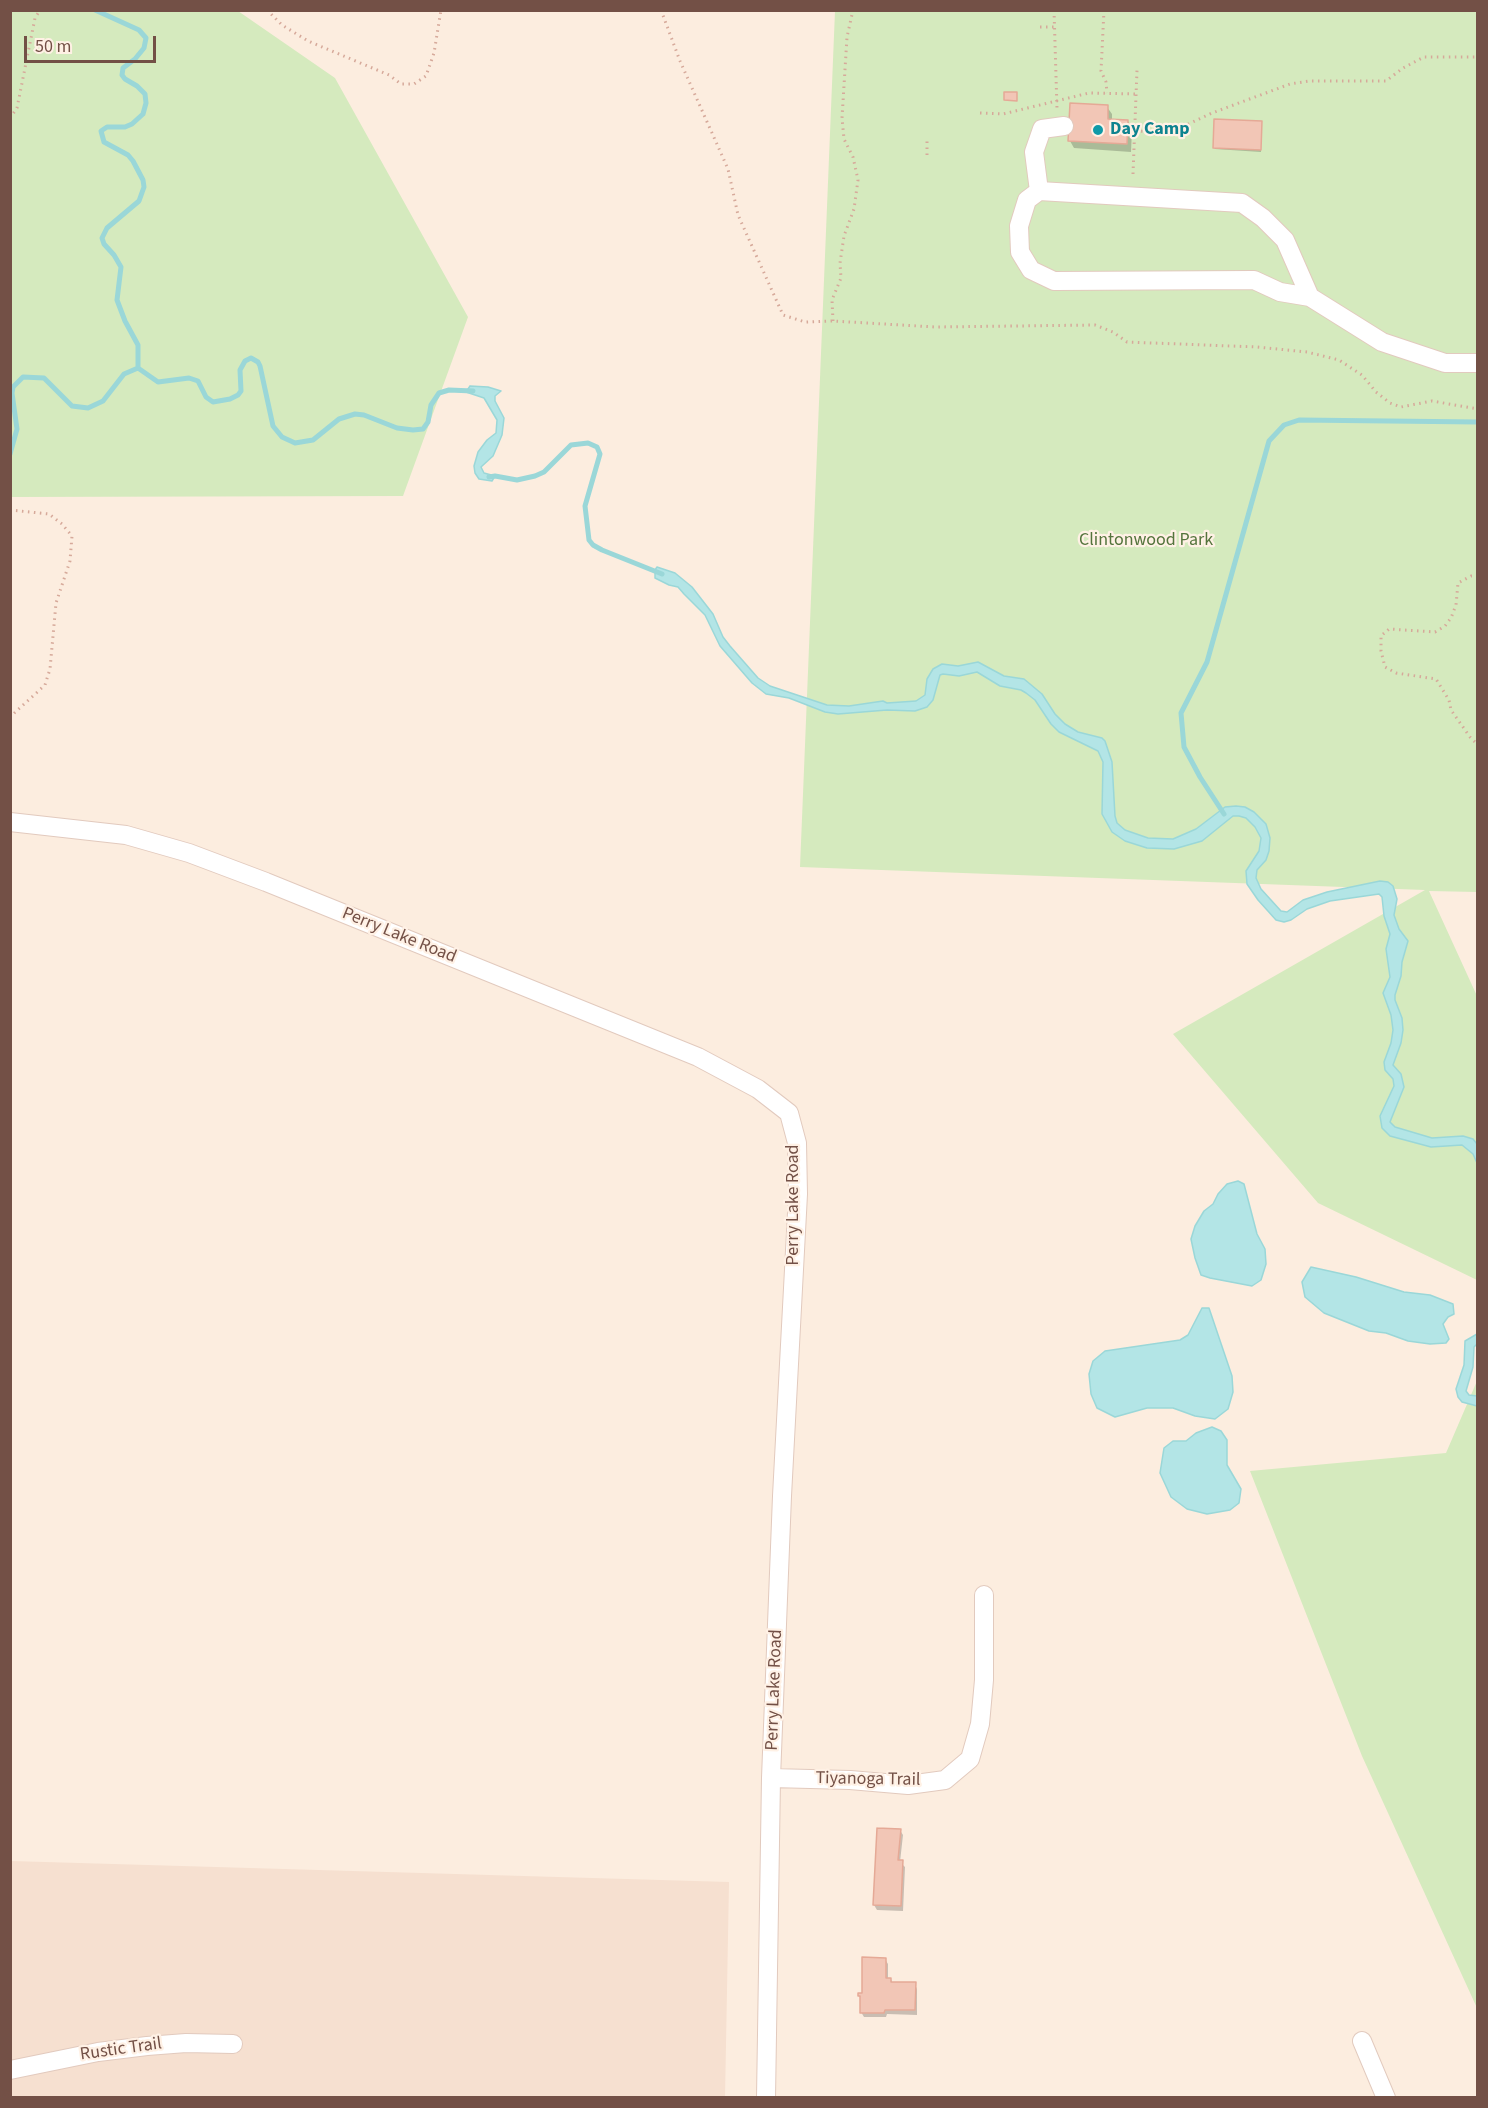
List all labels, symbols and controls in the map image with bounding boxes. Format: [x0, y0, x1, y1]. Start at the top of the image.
scale bar [27, 24, 159, 62]
text: 50 m [35, 34, 71, 59]
place label: Day Camp [1110, 119, 1190, 141]
marker: Day Camp [1091, 123, 1105, 137]
park label: Clintonwood Park [1079, 530, 1213, 552]
street label: Perry Lake Road [339, 903, 459, 969]
street label: Perry Lake Road [783, 1144, 805, 1266]
street label: Perry Lake Road [762, 1629, 788, 1751]
street label: Tiyanoga Trail [815, 1768, 921, 1792]
street label: Rustic Trail [79, 2034, 163, 2066]

